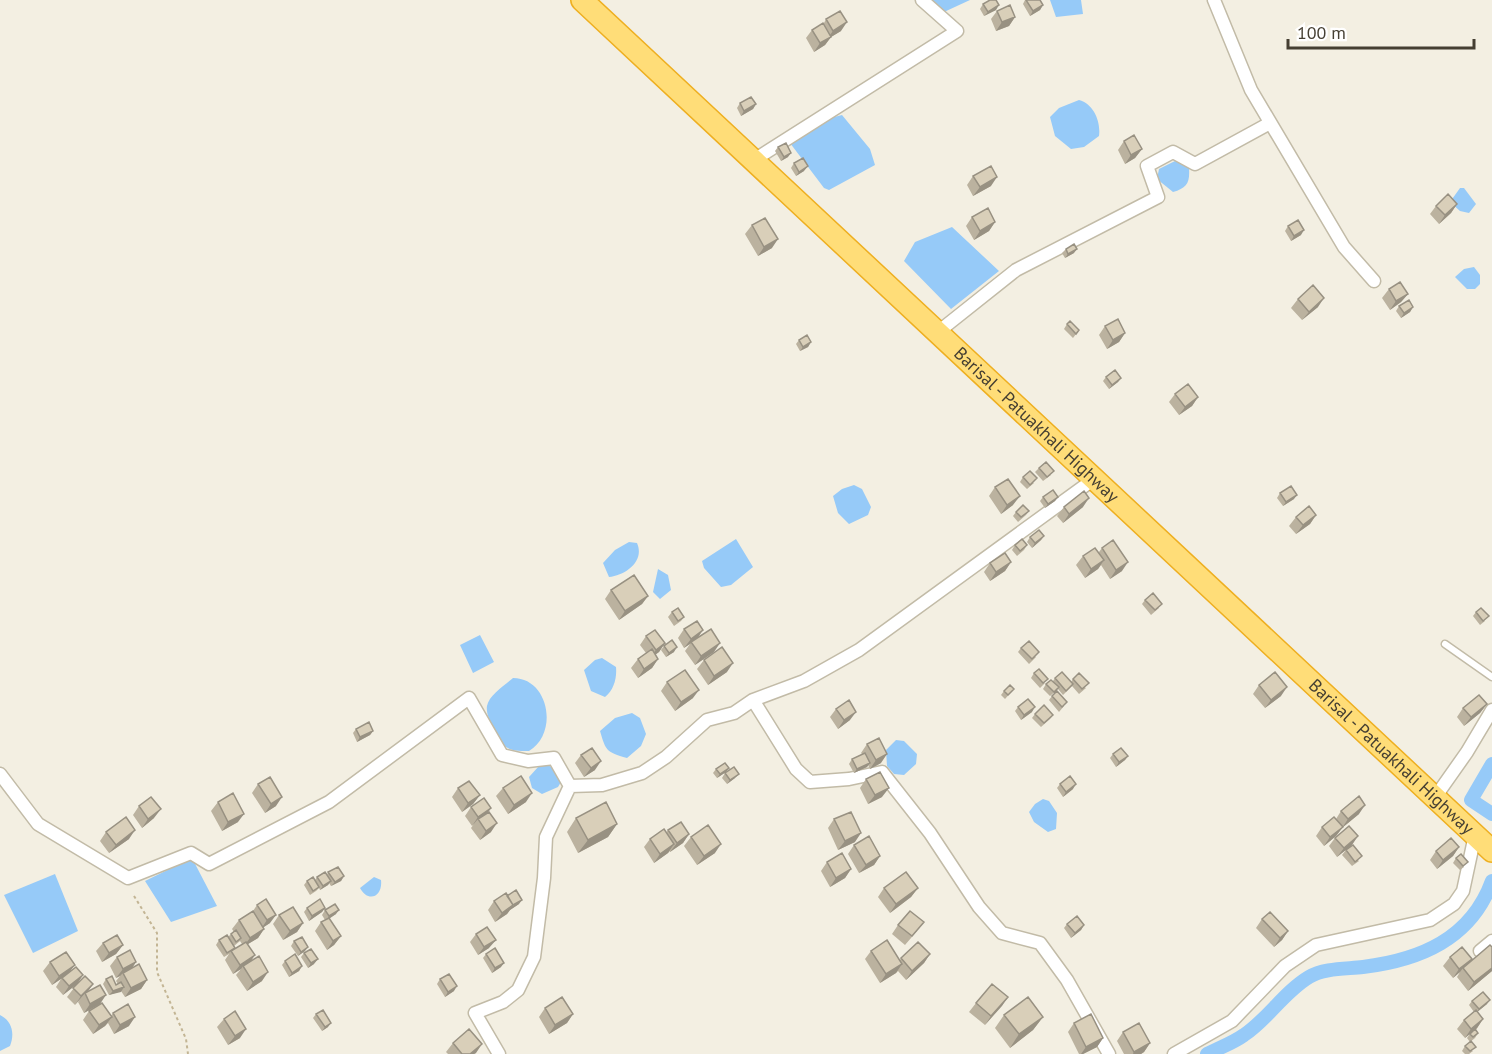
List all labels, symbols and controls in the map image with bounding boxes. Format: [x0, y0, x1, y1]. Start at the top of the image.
scale bar [1288, 12, 1474, 50]
text: 100 m [1297, 21, 1346, 44]
street label: Barisal - Patuakhali Highway [949, 342, 1125, 508]
street label: Barisal - Patuakhali Highway [1304, 674, 1479, 840]

